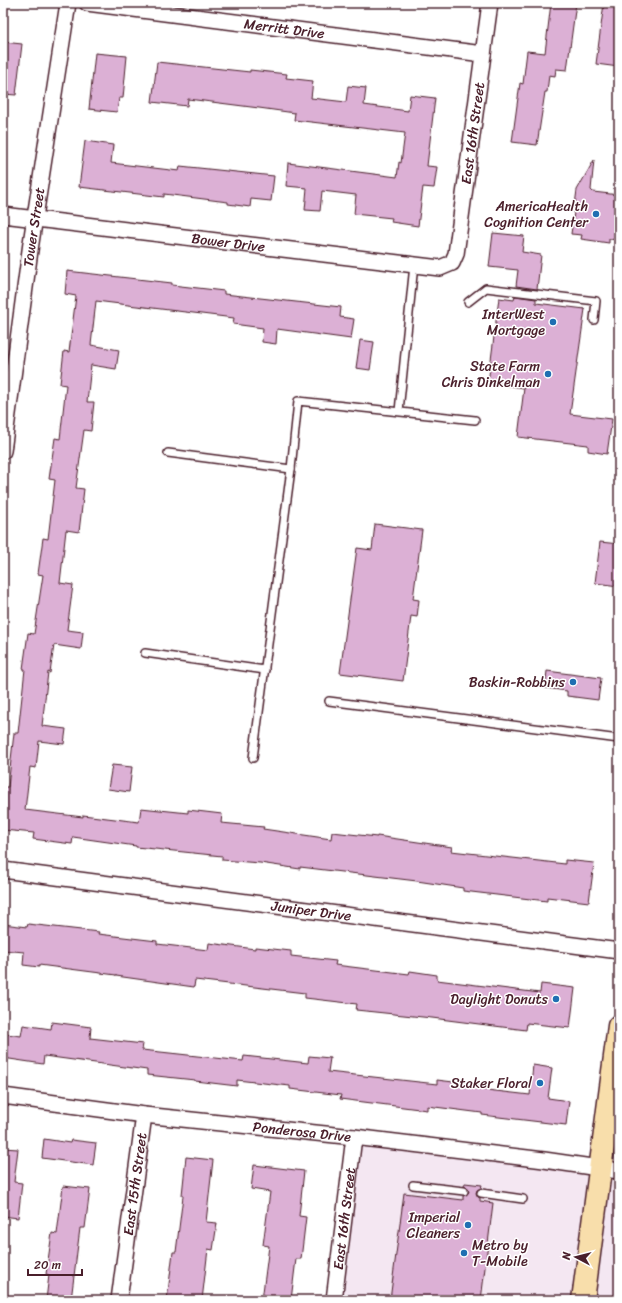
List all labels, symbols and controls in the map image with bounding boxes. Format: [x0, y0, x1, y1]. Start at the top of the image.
street label: Merritt Drive [243, 11, 326, 46]
street label: East 16th Street [453, 81, 492, 186]
street label: Tower Street [15, 186, 52, 268]
place label: AmericaHealth Cognition Center [484, 194, 589, 235]
marker: AmericaHealth Cognition Center [591, 209, 601, 219]
street label: Bower Drive [190, 225, 267, 259]
place label: InterWest Mortgage [481, 302, 545, 343]
marker: InterWest Mortgage [548, 317, 558, 327]
place label: State Farm Chris Dinkelman [442, 354, 540, 395]
marker: State Farm Chris Dinkelman [543, 369, 553, 379]
place label: Baskin-Robbins [469, 670, 566, 695]
marker: Baskin-Robbins [568, 677, 578, 687]
street label: Juniper Drive [269, 893, 353, 928]
place label: Daylight Donuts [450, 987, 549, 1012]
marker: Daylight Donuts [551, 994, 561, 1004]
place label: Staker Floral [451, 1071, 533, 1096]
marker: Staker Floral [535, 1078, 545, 1088]
street label: Ponderosa Drive [251, 1114, 353, 1149]
street label: East 15th Street [115, 1131, 154, 1237]
street label: East 16th Street [325, 1166, 363, 1271]
place label: Imperial Cleaners [407, 1205, 461, 1246]
marker: Imperial Cleaners [463, 1220, 473, 1230]
place label: Metro by T-Mobile [472, 1233, 529, 1274]
north arrow [556, 1237, 596, 1277]
marker: Metro by T-Mobile [459, 1248, 469, 1258]
scale bar [28, 1251, 82, 1277]
text: N [557, 1251, 577, 1262]
text: 20 m [34, 1254, 61, 1276]

